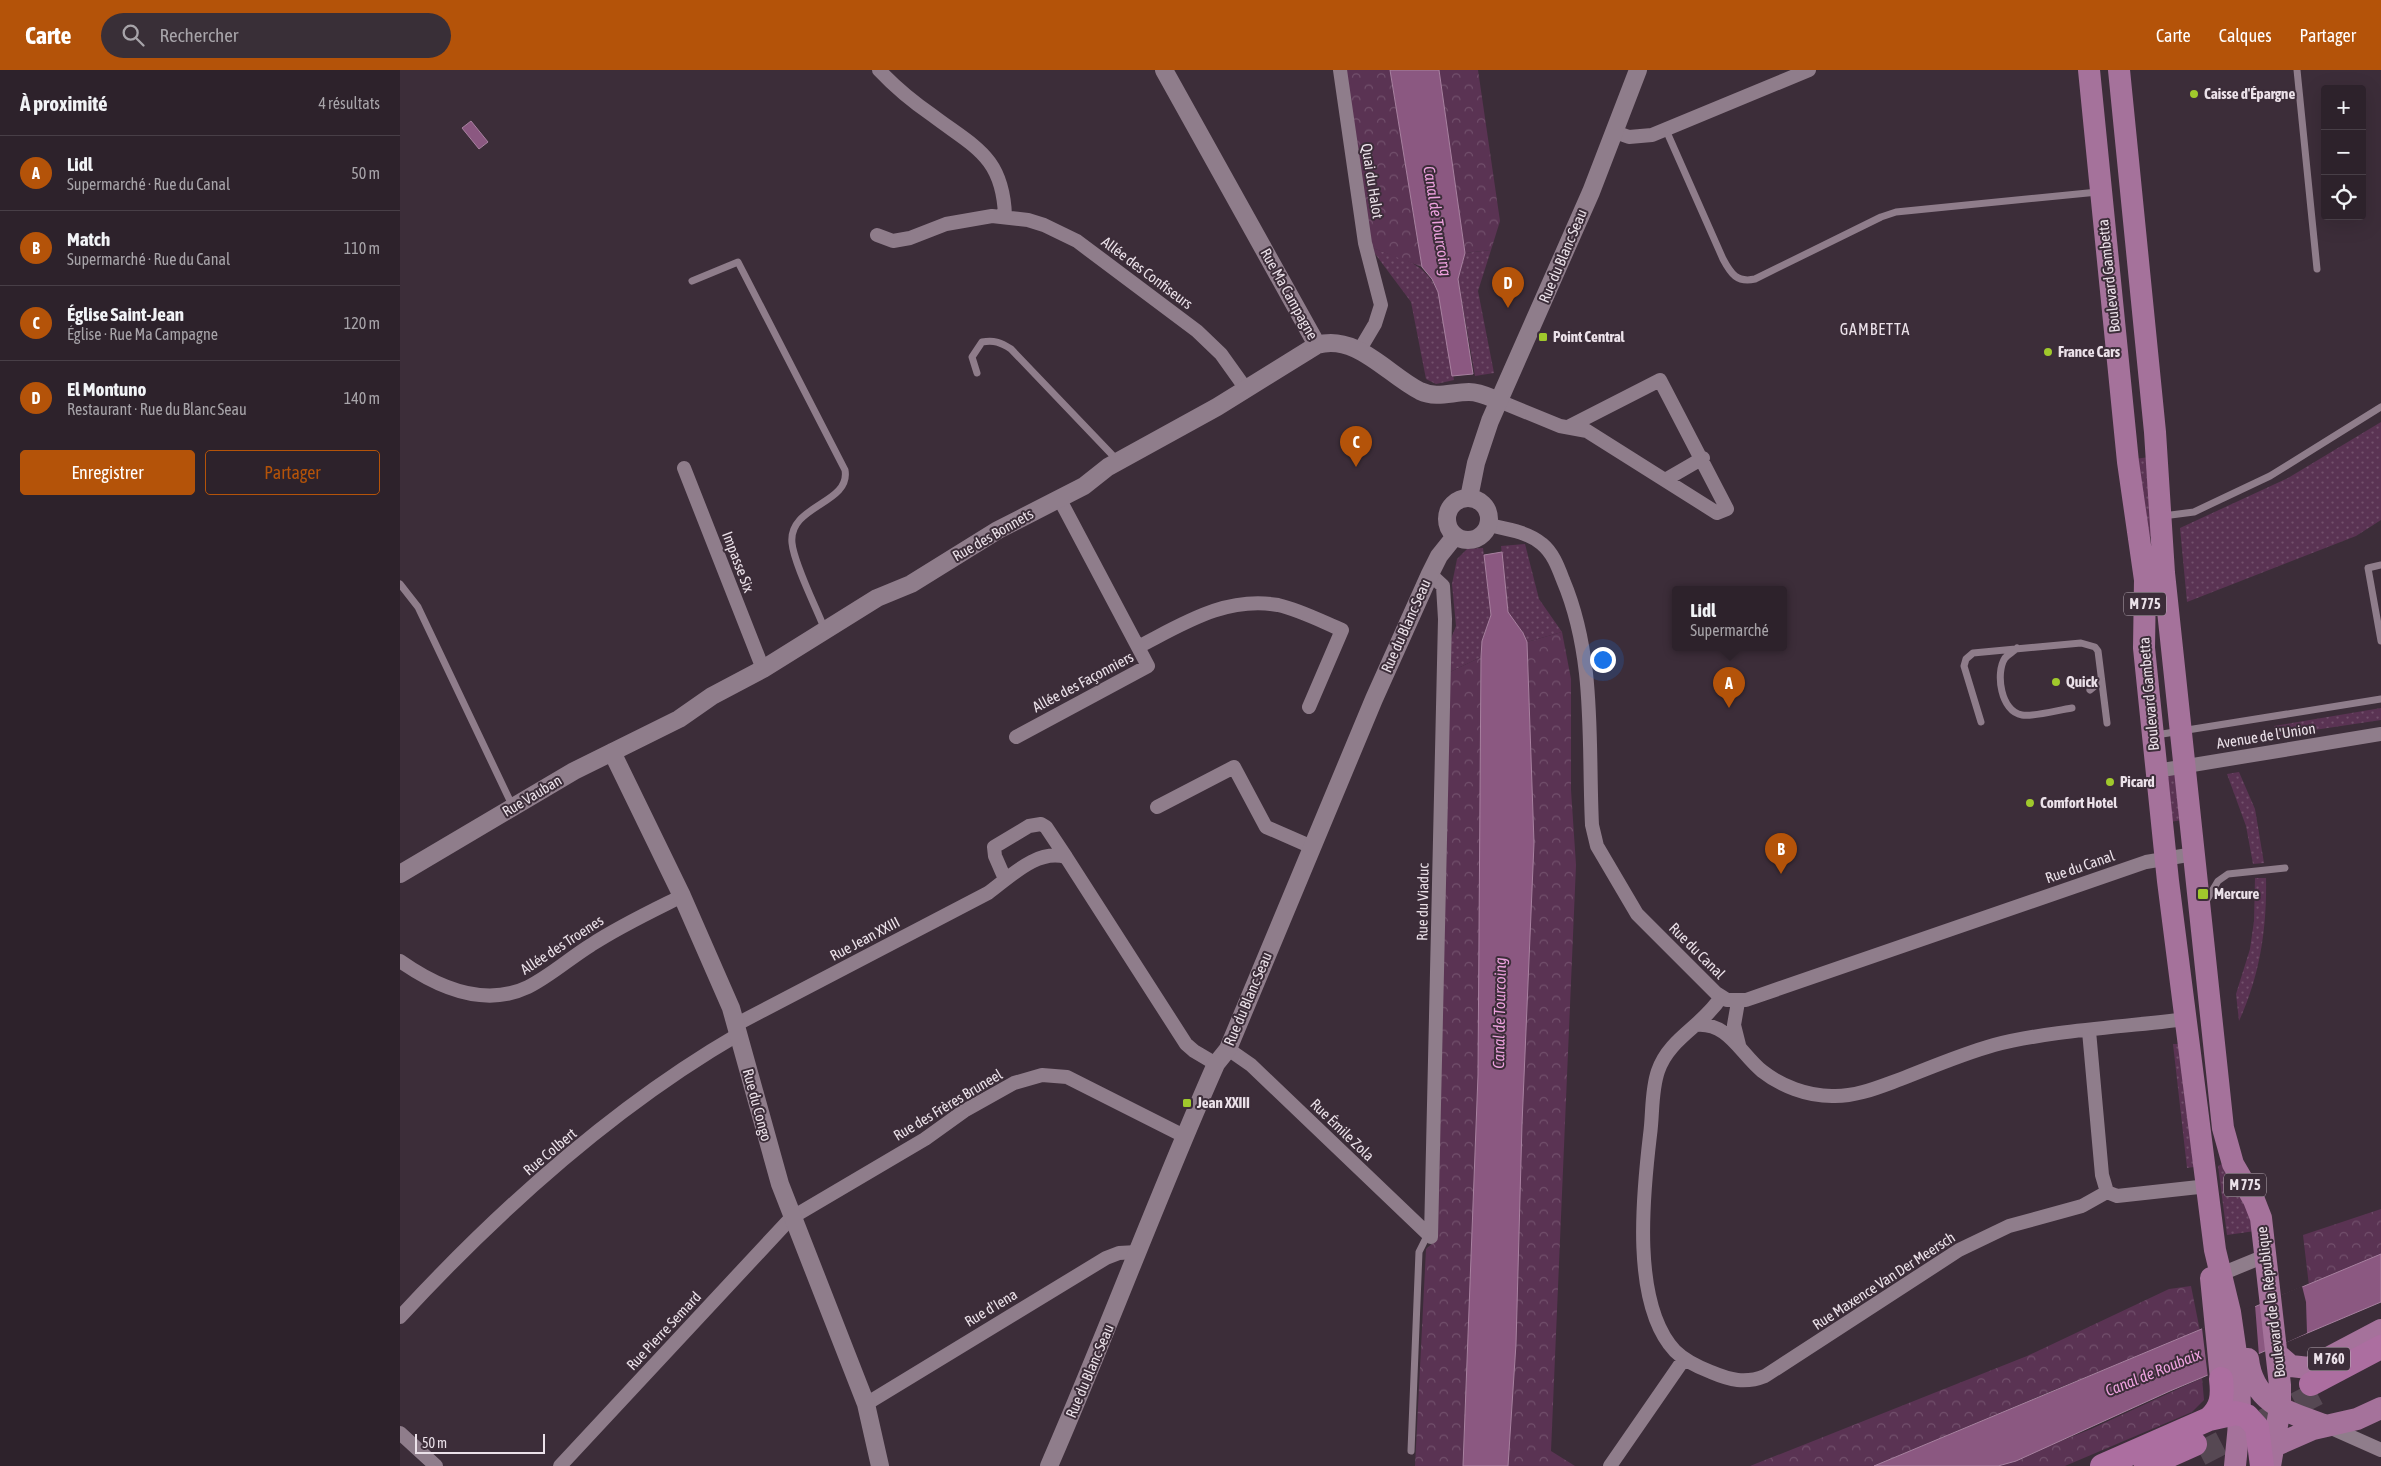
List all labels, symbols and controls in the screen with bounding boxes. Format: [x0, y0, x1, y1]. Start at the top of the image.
search box [101, 13, 451, 58]
icon: search [119, 21, 147, 49]
text: Carte [25, 22, 71, 49]
text: Rechercher [159, 24, 238, 46]
text: Carte [2156, 25, 2191, 46]
text: Calques [2219, 25, 2272, 46]
text: Partager [2300, 25, 2356, 46]
place label: Caisse d'Épargne [2204, 85, 2295, 102]
map controls [2321, 85, 2366, 220]
button: + [2321, 85, 2366, 130]
marker: Caisse d'Épargne [2188, 88, 2200, 100]
text: À proximité [20, 91, 108, 115]
text: 4 résultats [318, 94, 380, 112]
button: − [2321, 130, 2366, 175]
street label: Quai du Halot [1358, 142, 1387, 220]
text: Lidl [67, 153, 93, 175]
text: A [32, 164, 40, 182]
text: 50 m [351, 164, 380, 182]
water label: Canal de Tourcoing [1419, 165, 1456, 278]
text: Supermarché · Rue du Canal [67, 175, 230, 193]
button: locate [2321, 175, 2366, 220]
street label: Rue du Blanc Seau [1535, 206, 1590, 305]
street label: Boulevard Gambetta [2094, 219, 2123, 334]
text: Match [67, 228, 110, 250]
street label: Allée des Confiseurs [1098, 233, 1196, 312]
text: B [32, 239, 40, 257]
text: 110 m [344, 239, 380, 257]
street label: Rue Ma Campagne [1257, 245, 1322, 343]
text: Supermarché · Rue du Canal [67, 250, 230, 268]
pin: D [1492, 267, 1524, 308]
text: Église Saint-Jean [67, 303, 184, 325]
text: C [32, 314, 40, 332]
text: 120 m [344, 314, 380, 332]
district label: GAMBETTA [1840, 320, 1910, 338]
text: Église · Rue Ma Campagne [67, 325, 218, 343]
place label: Point Central [1553, 328, 1626, 345]
marker: Point Central [1537, 331, 1549, 343]
place label: France Cars [2058, 343, 2121, 360]
marker: France Cars [2042, 346, 2054, 358]
text: El Montuno [67, 378, 146, 400]
text: D [32, 389, 40, 407]
text: 140 m [344, 389, 380, 407]
text: Restaurant · Rue du Blanc Seau [67, 400, 247, 418]
pin: C [1340, 426, 1372, 467]
button: Enregistrer [20, 450, 195, 495]
button: Partager [205, 450, 380, 495]
street label: Rue des Bonnets [950, 505, 1036, 564]
street label: Impasse Six [719, 529, 758, 595]
street label: Rue du Blanc Seau [1377, 577, 1434, 675]
popup [1672, 586, 1787, 651]
road number: M 775 [2124, 592, 2166, 616]
text: Lidl [1690, 599, 1716, 621]
text: Supermarché [1690, 621, 1769, 639]
street label: Boulevard Gambetta [2135, 637, 2162, 751]
your location [1590, 647, 1616, 673]
street label: Allée des Façonniers [1029, 648, 1136, 715]
pin: A [1713, 667, 1745, 708]
place label: Quick [2066, 673, 2098, 690]
marker: Quick [2050, 676, 2062, 688]
street label: Avenue de l'Union [2215, 719, 2317, 752]
street label: Rue Vauban [499, 771, 564, 820]
place label: Picard [2120, 773, 2155, 790]
marker: Picard [2104, 776, 2116, 788]
place label: Comfort Hotel [2040, 794, 2118, 811]
marker: Comfort Hotel [2024, 797, 2036, 809]
pin: B [1765, 833, 1797, 874]
street label: Rue du Canal [2043, 847, 2117, 886]
street label: Rue du Viaduc [1413, 863, 1432, 941]
place label: Mercure [2214, 885, 2260, 902]
marker: Mercure [2196, 887, 2210, 901]
street label: Allée des Troenes [517, 911, 606, 978]
street label: Rue Jean XXIII [827, 913, 903, 964]
street label: Rue du Canal [1666, 919, 1729, 982]
street label: Rue du Blanc Seau [1220, 949, 1275, 1048]
water label: Canal de Tourcoing [1489, 957, 1510, 1069]
street label: Rue des Frères Bruneel [890, 1065, 1005, 1144]
street label: Rue du Congo [740, 1067, 775, 1143]
place label: Jean XXIII [1196, 1094, 1250, 1111]
street label: Rue Émile Zola [1307, 1095, 1378, 1164]
marker: Jean XXIII [1181, 1097, 1193, 1109]
street label: Rue Colbert [520, 1125, 580, 1179]
road number: M 775 [2224, 1174, 2266, 1196]
street label: Boulevard de la République [2253, 1225, 2288, 1378]
street label: Rue Maxence Van Der Meersch [1809, 1228, 1958, 1333]
street label: Rue d'Iena [961, 1285, 1020, 1330]
street label: Rue Pierre Semard [623, 1288, 704, 1373]
street label: Rue du Blanc Seau [1062, 1321, 1117, 1420]
water label: Canal de Roubaix [2102, 1344, 2204, 1399]
road number: M 760 [2308, 1348, 2350, 1370]
scale bar [415, 1431, 545, 1454]
text: 50 m [422, 1435, 447, 1451]

